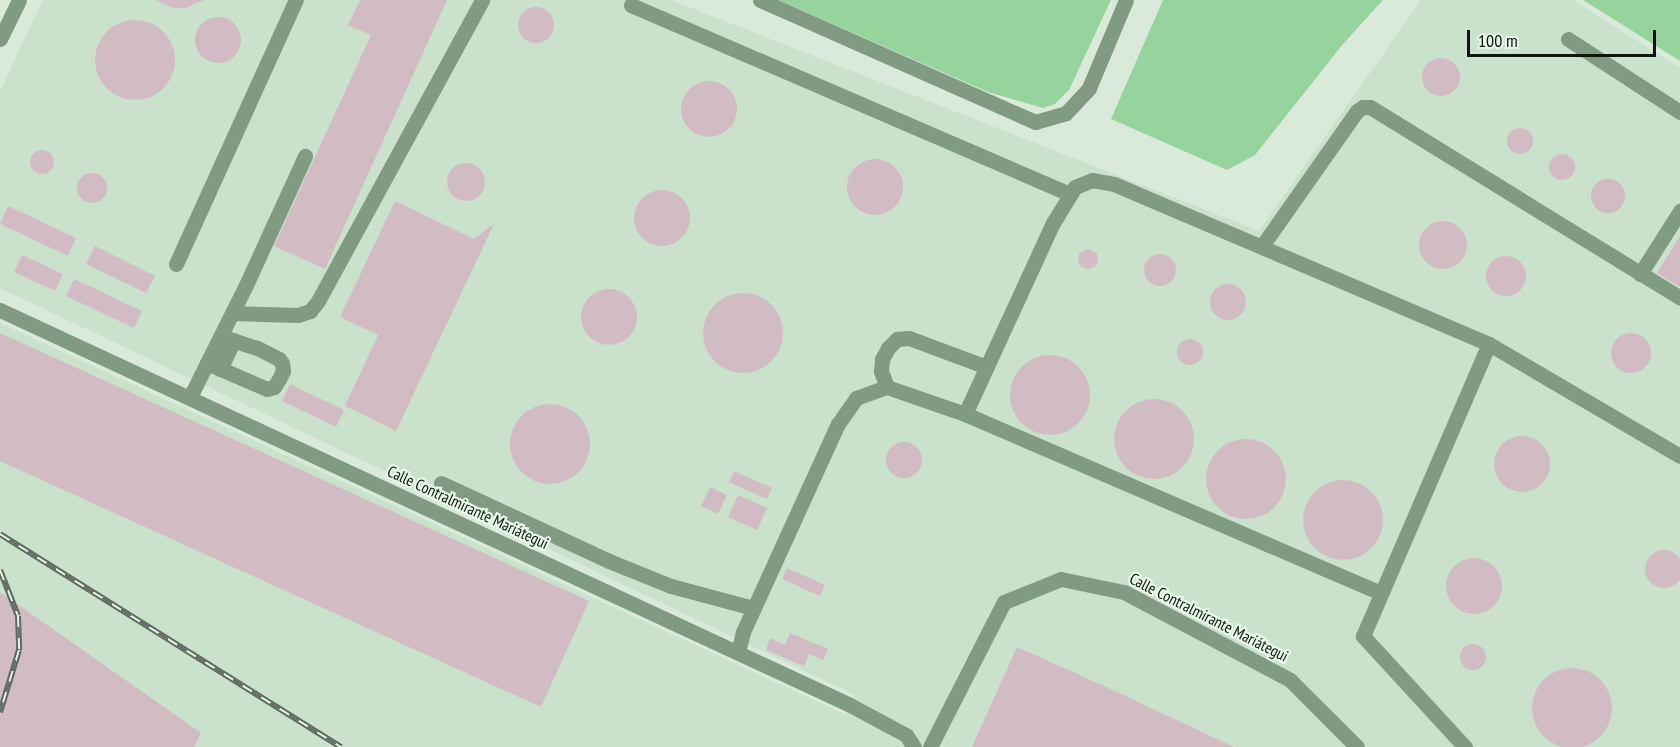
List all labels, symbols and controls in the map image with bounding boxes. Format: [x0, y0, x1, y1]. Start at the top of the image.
scale bar [1470, 18, 1659, 56]
text: 100 m [1478, 29, 1518, 52]
street label: Calle Contralmirante Mariátegui [384, 461, 552, 553]
street label: Calle Contralmirante Mariátegui [1126, 569, 1292, 665]

